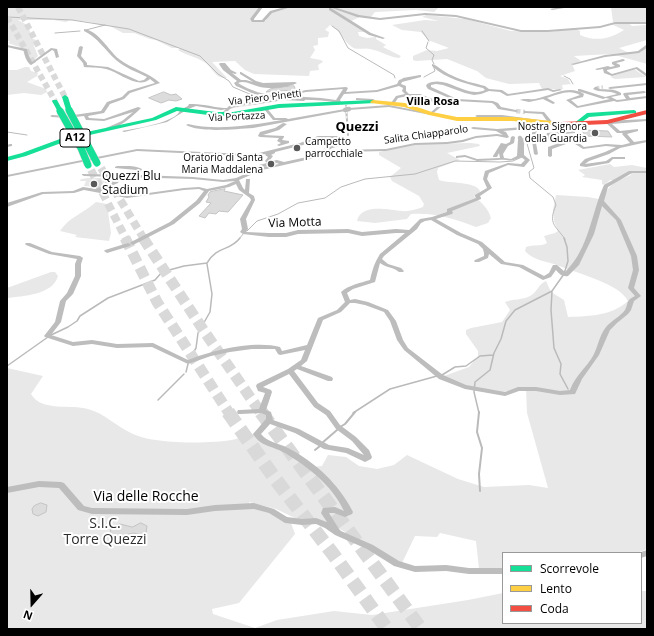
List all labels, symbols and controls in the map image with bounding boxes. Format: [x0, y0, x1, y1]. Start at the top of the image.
street label: Via Piero Pinetti [228, 88, 302, 108]
district label: Villa Rosa [407, 95, 459, 109]
street label: Via Portazza [208, 110, 266, 124]
district label: Quezzi [335, 119, 379, 135]
place label: Nostra Signora della Guardia [518, 121, 587, 144]
street label: Salita Chiapparolo [383, 123, 469, 147]
marker: Nostra Signora della Guardia [590, 128, 600, 138]
road number: A12 [60, 129, 90, 147]
place label: Campetto parrocchiale [305, 136, 363, 160]
marker: Campetto parrocchiale [292, 143, 302, 153]
place label: Oratorio di Santa Maria Maddalena [182, 152, 263, 176]
marker: Oratorio di Santa Maria Maddalena [266, 159, 276, 169]
place label: Quezzi Blu Stadium [102, 170, 161, 198]
marker: Quezzi Blu Stadium [89, 179, 99, 189]
street label: Via Motta [268, 215, 322, 231]
street label: Via delle Rocche [93, 489, 199, 505]
park label: S.I.C. Torre Quezzi [63, 516, 147, 548]
legend [502, 552, 642, 624]
text: Scorrevole [540, 560, 599, 577]
text: Lento [540, 580, 572, 597]
north arrow [12, 584, 52, 624]
text: Coda [540, 600, 569, 617]
text: N [21, 607, 35, 624]

